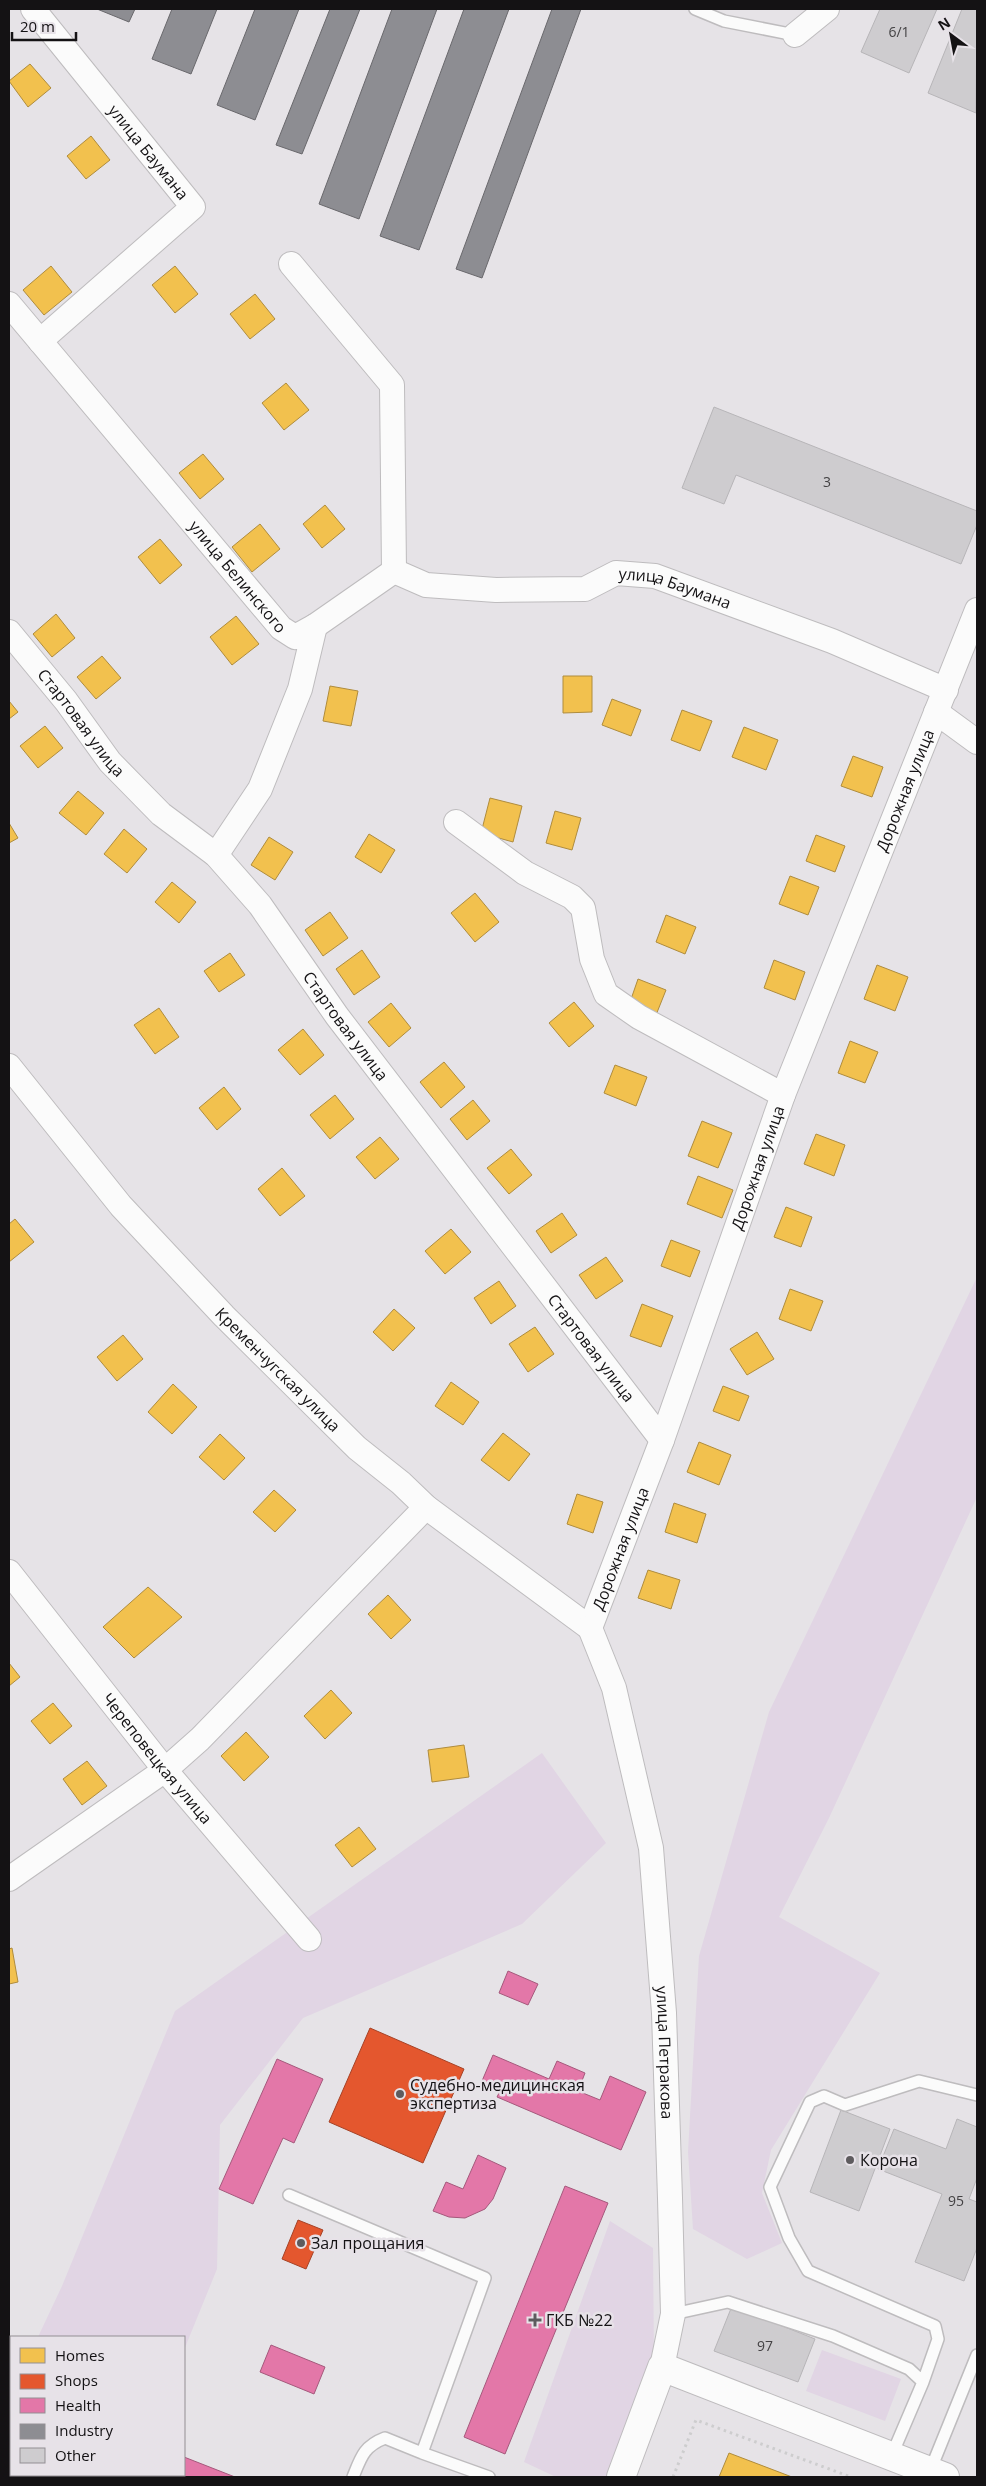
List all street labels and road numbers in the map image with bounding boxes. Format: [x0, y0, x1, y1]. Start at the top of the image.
street label: улица Баумана [103, 100, 194, 204]
street label: улица Белинского [184, 516, 292, 638]
street label: улица Баумана [618, 562, 734, 614]
street label: Стартовая улица [33, 664, 130, 782]
street label: Дорожная улица [870, 726, 939, 855]
street label: Стартовая улица [298, 967, 394, 1085]
street label: Дорожная улица [726, 1103, 789, 1233]
street label: Стартовая улица [543, 1289, 640, 1406]
street label: Кременчугская улица [210, 1303, 345, 1437]
street label: Дорожная улица [587, 1484, 654, 1613]
street label: Череповецкая улица [97, 1688, 217, 1828]
street label: улица Петракова [651, 1985, 678, 2120]

